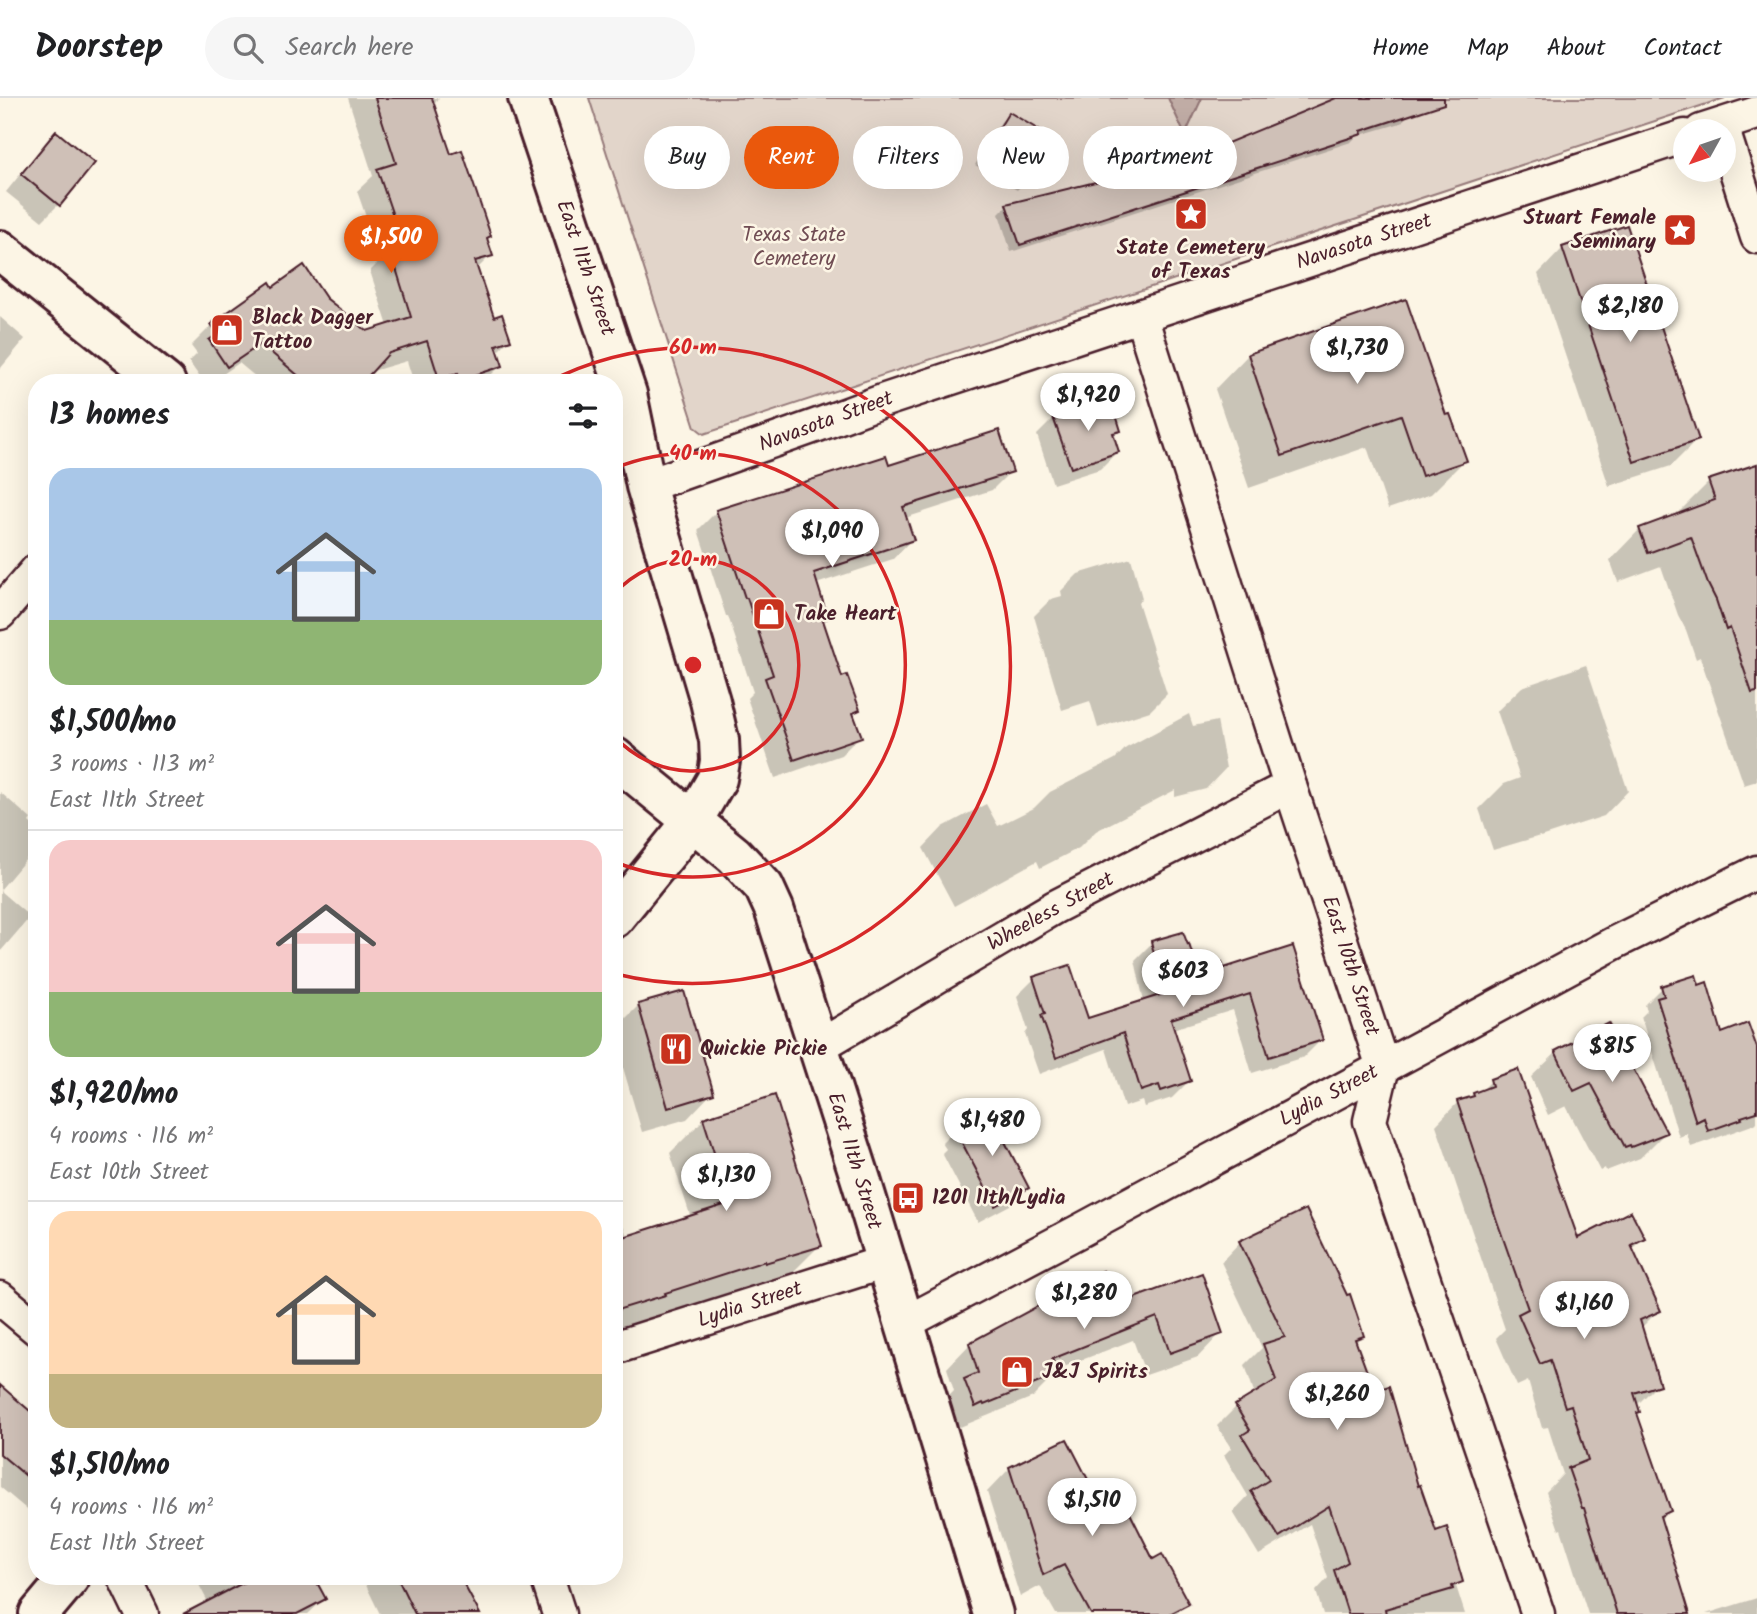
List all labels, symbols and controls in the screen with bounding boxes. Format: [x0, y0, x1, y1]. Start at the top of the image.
search box [205, 17, 695, 80]
text: Doorstep [35, 22, 163, 75]
text: Search here [285, 27, 413, 69]
icon: search [229, 29, 267, 67]
text: Home [1372, 29, 1429, 68]
text: Map [1467, 29, 1509, 68]
text: About [1547, 29, 1605, 68]
text: Contact [1643, 29, 1722, 68]
north arrow [1673, 119, 1736, 182]
map controls [1673, 119, 1736, 182]
chip: Buy [644, 126, 730, 189]
chip: Rent [744, 126, 839, 189]
chip: Filters [853, 126, 963, 189]
chip: New [977, 126, 1069, 189]
chip: Apartment [1083, 126, 1237, 189]
place icon: State Cemetery of Texas [1172, 195, 1210, 233]
street label: East 11th Street [546, 196, 624, 341]
place label: Stuart Female Seminary [1523, 202, 1656, 259]
street label: Navasota Street [1292, 204, 1437, 279]
place icon: Stuart Female Seminary [1661, 211, 1699, 249]
pin: $1,500 [334, 216, 448, 275]
park label: Texas State Cemetery [742, 219, 846, 276]
text: $1,500 [360, 220, 422, 256]
place label: State Cemetery of Texas [1117, 232, 1265, 289]
pin: $2,180 [1573, 285, 1687, 344]
text: $2,180 [1597, 289, 1663, 325]
place label: Black Dagger Tattoo [252, 302, 374, 359]
shop icon: Black Dagger Tattoo [208, 311, 246, 349]
pin: $1,730 [1300, 327, 1414, 386]
text: $1,730 [1326, 331, 1388, 367]
text: 60 m [669, 332, 717, 365]
pin: $1,920 [1031, 374, 1145, 433]
text: $1,920 [1056, 378, 1120, 414]
street label: Navasota Street [754, 382, 899, 462]
text: 13 homes [49, 392, 170, 440]
icon: filters [564, 397, 602, 435]
text: 40 m [669, 438, 717, 471]
pin: $1,090 [775, 510, 889, 569]
icon: home [263, 514, 389, 640]
text: $1,090 [801, 514, 863, 550]
text: 20 m [669, 544, 717, 577]
shop icon: Take Heart [750, 595, 788, 633]
place label: Take Heart [794, 598, 897, 631]
centre of rings [681, 653, 705, 677]
text: $1,500/mo [49, 699, 176, 747]
text: 3 rooms · 113 m² [49, 747, 214, 783]
text: East 11th Street [49, 783, 204, 819]
street label: Wheeless Street [981, 863, 1121, 961]
icon: home [263, 886, 389, 1012]
street label: East 10th Street [1312, 892, 1388, 1041]
pin: $603 [1142, 950, 1224, 1009]
text: $603 [1158, 954, 1208, 990]
pin: $815 [1571, 1024, 1653, 1084]
text: $815 [1589, 1029, 1635, 1065]
restaurant icon: Quickie Pickie [657, 1030, 695, 1068]
place label: Quickie Pickie [700, 1033, 827, 1066]
street label: Lydia Street [1273, 1056, 1385, 1136]
text: $1,920/mo [49, 1071, 178, 1119]
street label: East 11th Street [817, 1088, 891, 1234]
pin: $1,480 [935, 1098, 1049, 1158]
text: $1,480 [960, 1103, 1024, 1139]
text: 4 rooms · 116 m² [49, 1119, 213, 1155]
pin: $1,130 [669, 1154, 783, 1213]
text: East 10th Street [49, 1155, 209, 1191]
text: $1,130 [697, 1158, 755, 1194]
bus stop icon: 1201 11th/Lydia [889, 1179, 927, 1217]
place label: 1201 11th/Lydia [932, 1182, 1066, 1215]
icon: home [263, 1257, 389, 1383]
street label: Lydia Street [693, 1272, 807, 1337]
pin: $1,280 [1027, 1272, 1141, 1331]
text: $1,280 [1051, 1276, 1117, 1312]
pin: $1,160 [1527, 1282, 1641, 1341]
text: $1,160 [1555, 1286, 1613, 1322]
shop icon: J&J Spirits [998, 1353, 1036, 1391]
place label: J&J Spirits [1042, 1356, 1148, 1389]
pin: $1,260 [1280, 1372, 1394, 1432]
text: $1,260 [1305, 1377, 1369, 1413]
text: $1,510/mo [49, 1442, 170, 1490]
pin: $1,510 [1035, 1478, 1149, 1538]
text: $1,510 [1064, 1483, 1120, 1519]
text: 4 rooms · 116 m² [49, 1490, 213, 1526]
text: East 11th Street [49, 1526, 204, 1562]

